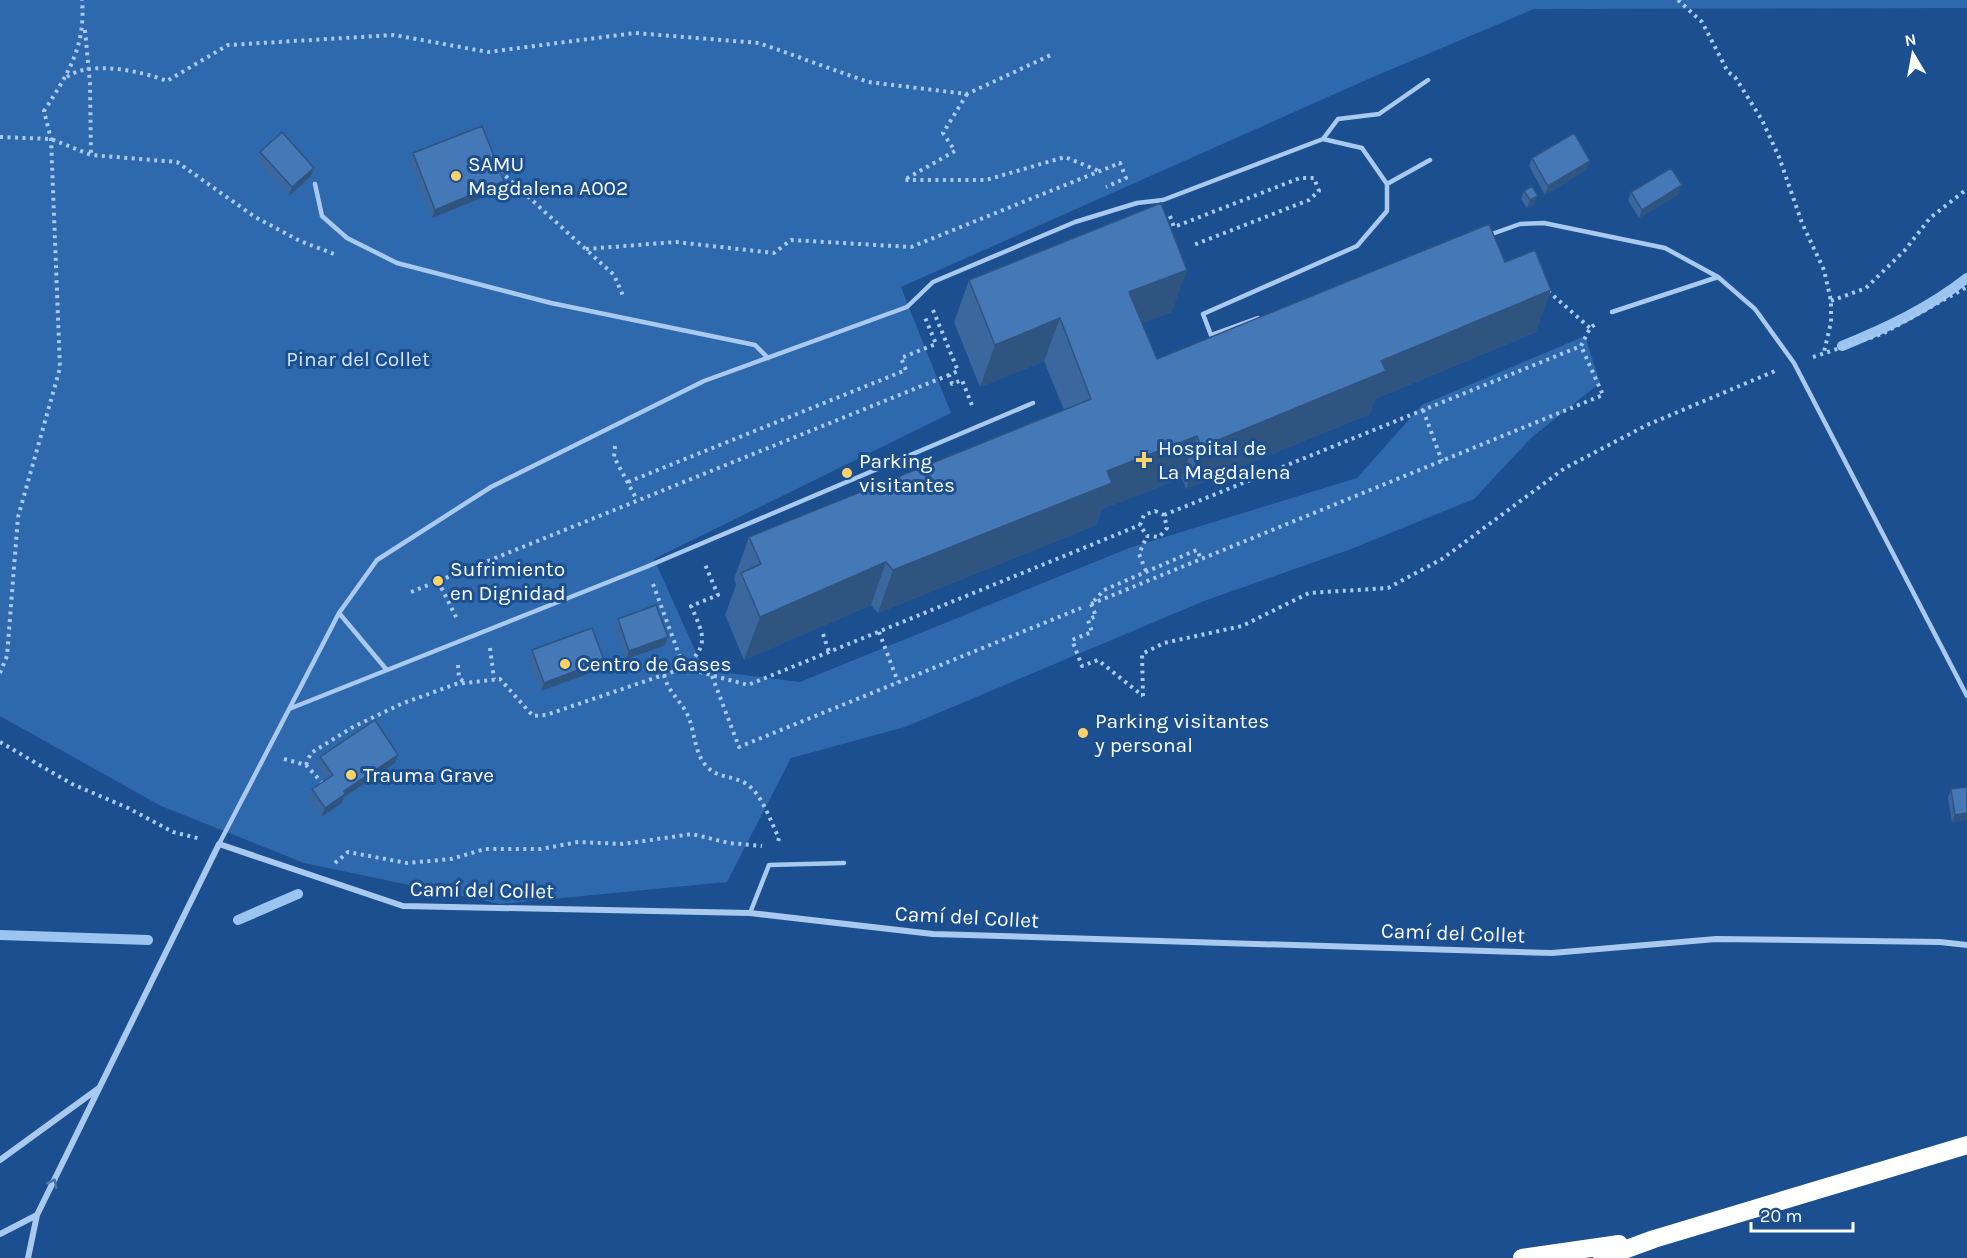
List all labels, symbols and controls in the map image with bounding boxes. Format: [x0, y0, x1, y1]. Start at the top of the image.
north arrow [1883, 24, 1943, 84]
text: N [1903, 29, 1918, 50]
place label: SAMU Magdalena A002 [468, 152, 628, 200]
marker: SAMU Magdalena A002 [449, 169, 463, 183]
park label: Pinar del Collet [286, 347, 430, 371]
place label: Hospital de La Magdalena [1158, 436, 1290, 484]
place label: Parking visitantes [859, 449, 955, 497]
marker: Hospital de La Magdalena [1135, 451, 1153, 469]
marker: Parking visitantes [840, 466, 854, 480]
place label: Sufrimiento en Dignidad [450, 557, 566, 605]
marker: Sufrimiento en Dignidad [431, 574, 445, 588]
place label: Centro de Gases [577, 652, 731, 676]
marker: Centro de Gases [558, 657, 572, 671]
place label: Parking visitantes y personal [1094, 709, 1269, 757]
marker: Parking visitantes y personal [1076, 726, 1090, 740]
place label: Trauma Grave [363, 763, 494, 787]
marker: Trauma Grave [344, 768, 358, 782]
street label: Camí del Collet [410, 877, 554, 903]
street label: Camí del Collet [894, 901, 1040, 933]
street label: Camí del Collet [1381, 918, 1526, 948]
one-way arrow [45, 1179, 57, 1190]
scale bar [1751, 1195, 1853, 1233]
text: 20 m [1760, 1205, 1802, 1227]

